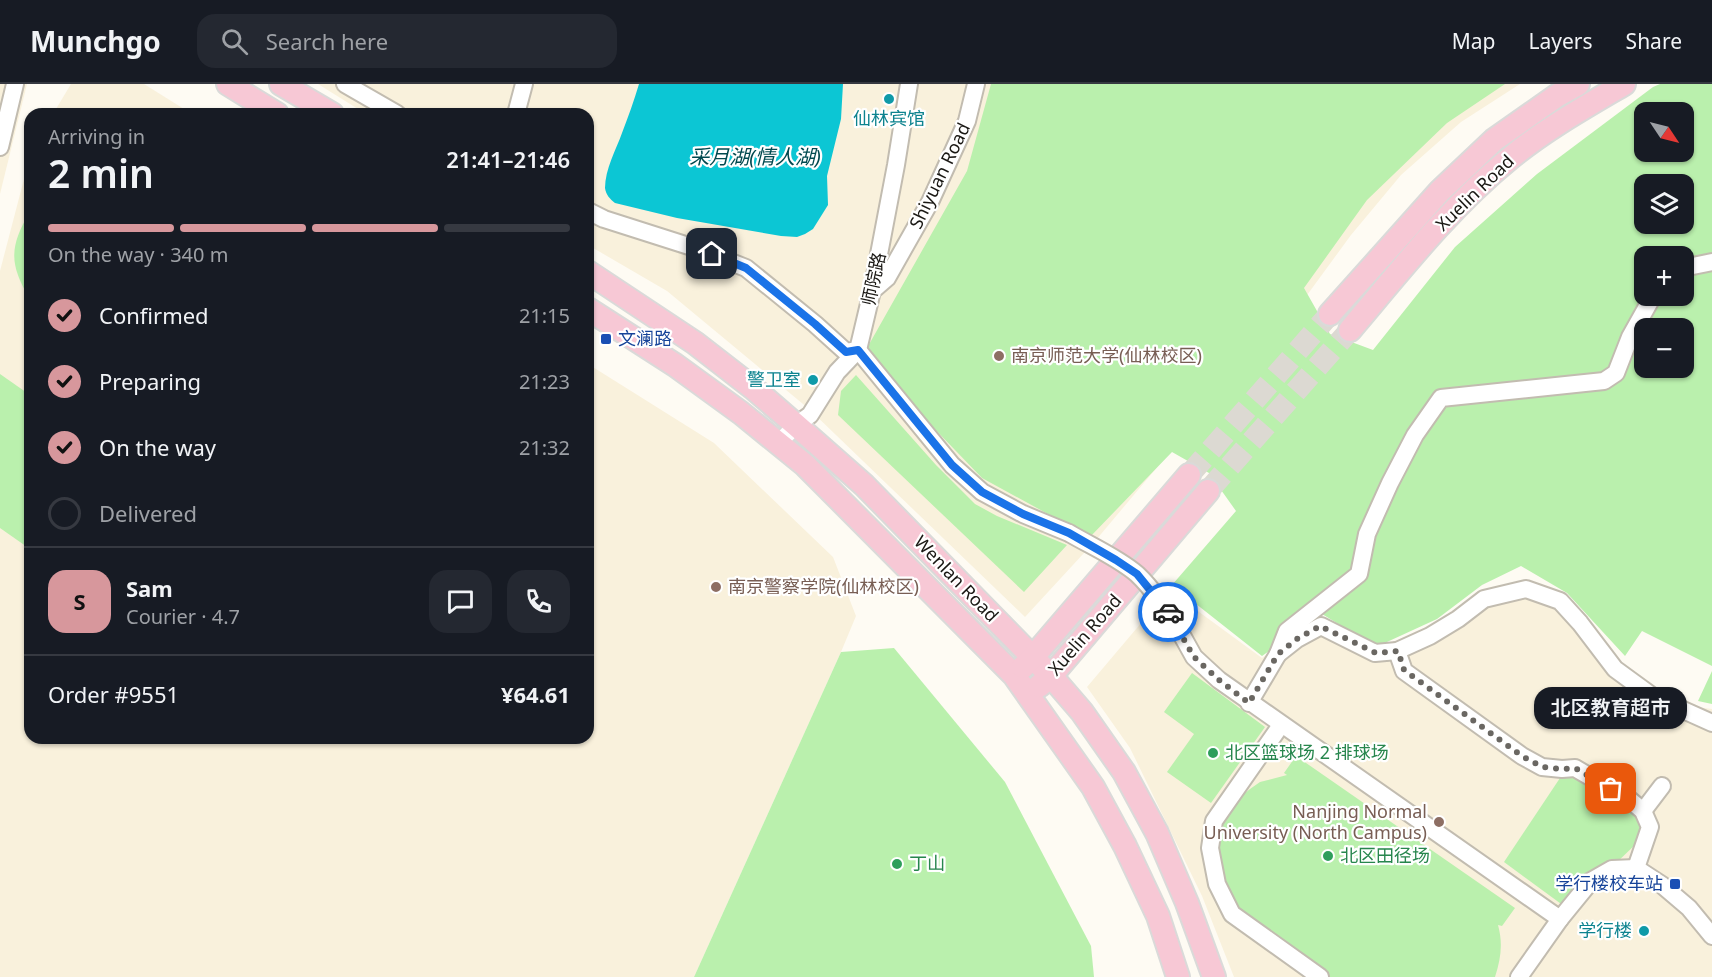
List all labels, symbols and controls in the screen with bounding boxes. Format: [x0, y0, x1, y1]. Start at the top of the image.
search box [197, 14, 617, 68]
text: Munchgo [30, 22, 161, 60]
icon: search [218, 25, 251, 58]
text: Search here [266, 26, 388, 56]
text: Map [1452, 27, 1496, 55]
text: Layers [1529, 27, 1593, 55]
text: Share [1626, 27, 1682, 55]
marker: 仙林宾馆 [882, 92, 896, 106]
north arrow [1634, 102, 1694, 162]
map controls [1634, 102, 1694, 378]
place label: 仙林宾馆 [853, 106, 925, 130]
street label: Shiyuan Road [903, 119, 975, 233]
text: Arriving in [48, 123, 145, 150]
water label: 采月湖(情人湖) [689, 143, 821, 170]
text: 21:41–21:46 [446, 144, 570, 174]
text: 2 min [48, 146, 154, 199]
street label: Xuelin Road [1430, 149, 1519, 236]
button: layers [1634, 174, 1694, 234]
pin [686, 228, 737, 279]
icon: home [695, 237, 728, 270]
text: On the way · 340 m [48, 241, 228, 268]
button: + [1634, 246, 1694, 306]
street label: 师院路 [856, 250, 890, 308]
icon: check [48, 299, 81, 332]
text: Confirmed [99, 300, 209, 330]
text: 21:15 [519, 302, 570, 329]
button: − [1634, 318, 1694, 378]
place label: 文澜路 [618, 326, 672, 350]
marker: 文澜路 [599, 332, 613, 346]
place label: 南京师范大学(仙林校区) [1011, 343, 1202, 367]
marker: 南京师范大学(仙林校区) [992, 349, 1006, 363]
icon: check [48, 365, 81, 398]
text: Preparing [99, 366, 201, 396]
place label: 警卫室 [747, 367, 801, 391]
text: 21:23 [519, 368, 570, 395]
marker: 警卫室 [806, 373, 820, 387]
icon: check [48, 431, 81, 464]
text: On the way [99, 432, 216, 462]
text: 21:32 [519, 434, 570, 461]
text: Delivered [99, 498, 197, 528]
street label: Wenlan Road [909, 530, 1004, 627]
button: chat [429, 570, 492, 633]
button: phone [507, 570, 570, 633]
text: Sam [126, 573, 173, 603]
place label: 南京警察学院(仙林校区) [728, 574, 919, 598]
marker: 南京警察学院(仙林校区) [709, 580, 723, 594]
courier [1138, 582, 1198, 642]
text: S [73, 586, 86, 616]
street label: Xuelin Road [1042, 589, 1126, 680]
icon: car [1152, 596, 1185, 629]
text: Courier · 4.7 [126, 603, 240, 630]
text: Order #9551 [48, 679, 179, 709]
text: ¥64.61 [501, 679, 570, 709]
callout: 北区教育超市 [1534, 687, 1688, 729]
text: 北区教育超市 [1551, 694, 1671, 721]
place label: 北区篮球场 2 排球场 [1225, 740, 1389, 764]
marker: 北区篮球场 2 排球场 [1206, 746, 1220, 760]
pin [1585, 763, 1636, 814]
icon: bag [1594, 772, 1627, 805]
place label: Nanjing Normal University (North Campus) [1203, 799, 1427, 844]
marker: Nanjing Normal University (North Campus) [1432, 815, 1446, 829]
place label: 北区田径场 [1340, 843, 1430, 867]
marker: 北区田径场 [1321, 849, 1335, 863]
place label: 丁山 [909, 851, 945, 875]
marker: 丁山 [890, 857, 904, 871]
place label: 学行楼校车站 [1555, 871, 1663, 895]
marker: 学行楼校车站 [1668, 877, 1682, 891]
place label: 学行楼 [1578, 918, 1632, 942]
marker: 学行楼 [1637, 924, 1651, 938]

